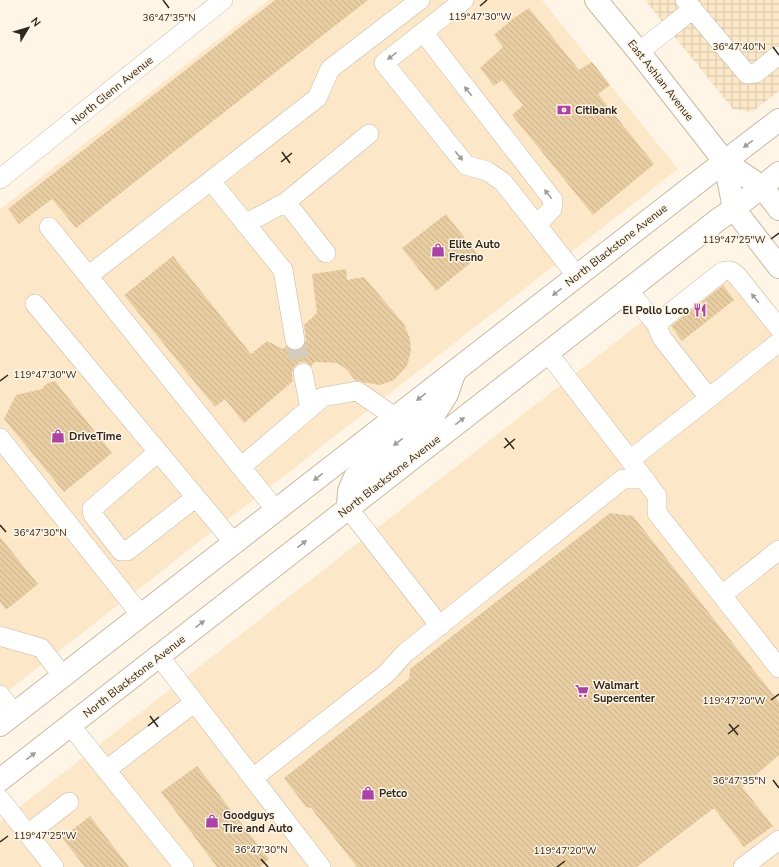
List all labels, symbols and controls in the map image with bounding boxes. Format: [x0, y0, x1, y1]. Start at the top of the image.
north arrow [8, 8, 48, 48]
text: 119°47'30"W [449, 10, 511, 24]
text: 36°47'35"N [142, 11, 196, 25]
text: N [27, 14, 44, 30]
street label: East Ashlan Avenue [624, 37, 697, 124]
text: 36°47'40"N [712, 40, 766, 54]
one-way arrow [386, 52, 397, 61]
street label: North Glenn Avenue [68, 53, 156, 128]
one-way arrow [464, 86, 473, 97]
bank icon: Citibank [556, 102, 572, 118]
place label: Citibank [575, 103, 618, 118]
one-way arrow [743, 140, 754, 148]
one-way arrow [454, 151, 463, 162]
one-way arrow [544, 188, 553, 199]
street label: North Blackstone Avenue [562, 201, 671, 290]
text: 119°47'25"W [703, 233, 765, 247]
place label: Elite Auto Fresno [449, 237, 500, 265]
shop icon: Elite Auto Fresno [430, 242, 446, 258]
one-way arrow [551, 287, 562, 296]
one-way arrow [750, 292, 759, 303]
restaurant icon: El Pollo Loco [692, 302, 708, 318]
place label: El Pollo Loco [623, 303, 689, 318]
text: 119°47'30"W [14, 368, 76, 382]
one-way arrow [415, 393, 426, 402]
one-way arrow [454, 417, 465, 426]
shop icon: DriveTime [50, 428, 66, 444]
place label: DriveTime [69, 429, 121, 444]
street label: North Blackstone Avenue [335, 432, 444, 521]
one-way arrow [393, 438, 403, 446]
one-way arrow [313, 473, 324, 482]
text: 36°47'30"N [13, 526, 67, 540]
one-way arrow [296, 540, 307, 549]
one-way arrow [194, 620, 205, 629]
street label: North Blackstone Avenue [80, 632, 189, 721]
place label: Walmart Supercenter [593, 678, 656, 706]
supermarket icon: Walmart Supercenter [574, 683, 590, 699]
text: 119°47'20"W [703, 694, 765, 708]
one-way arrow [25, 752, 36, 760]
text: 36°47'35"N [712, 774, 766, 788]
shop icon: Petco [360, 785, 376, 801]
place label: Petco [379, 786, 407, 801]
place label: Goodguys Tire and Auto [223, 808, 293, 836]
shop icon: Goodguys Tire and Auto [204, 813, 220, 829]
text: 119°47'25"W [14, 829, 76, 843]
text: 36°47'30"N [234, 843, 288, 857]
text: 119°47'20"W [534, 844, 596, 858]

